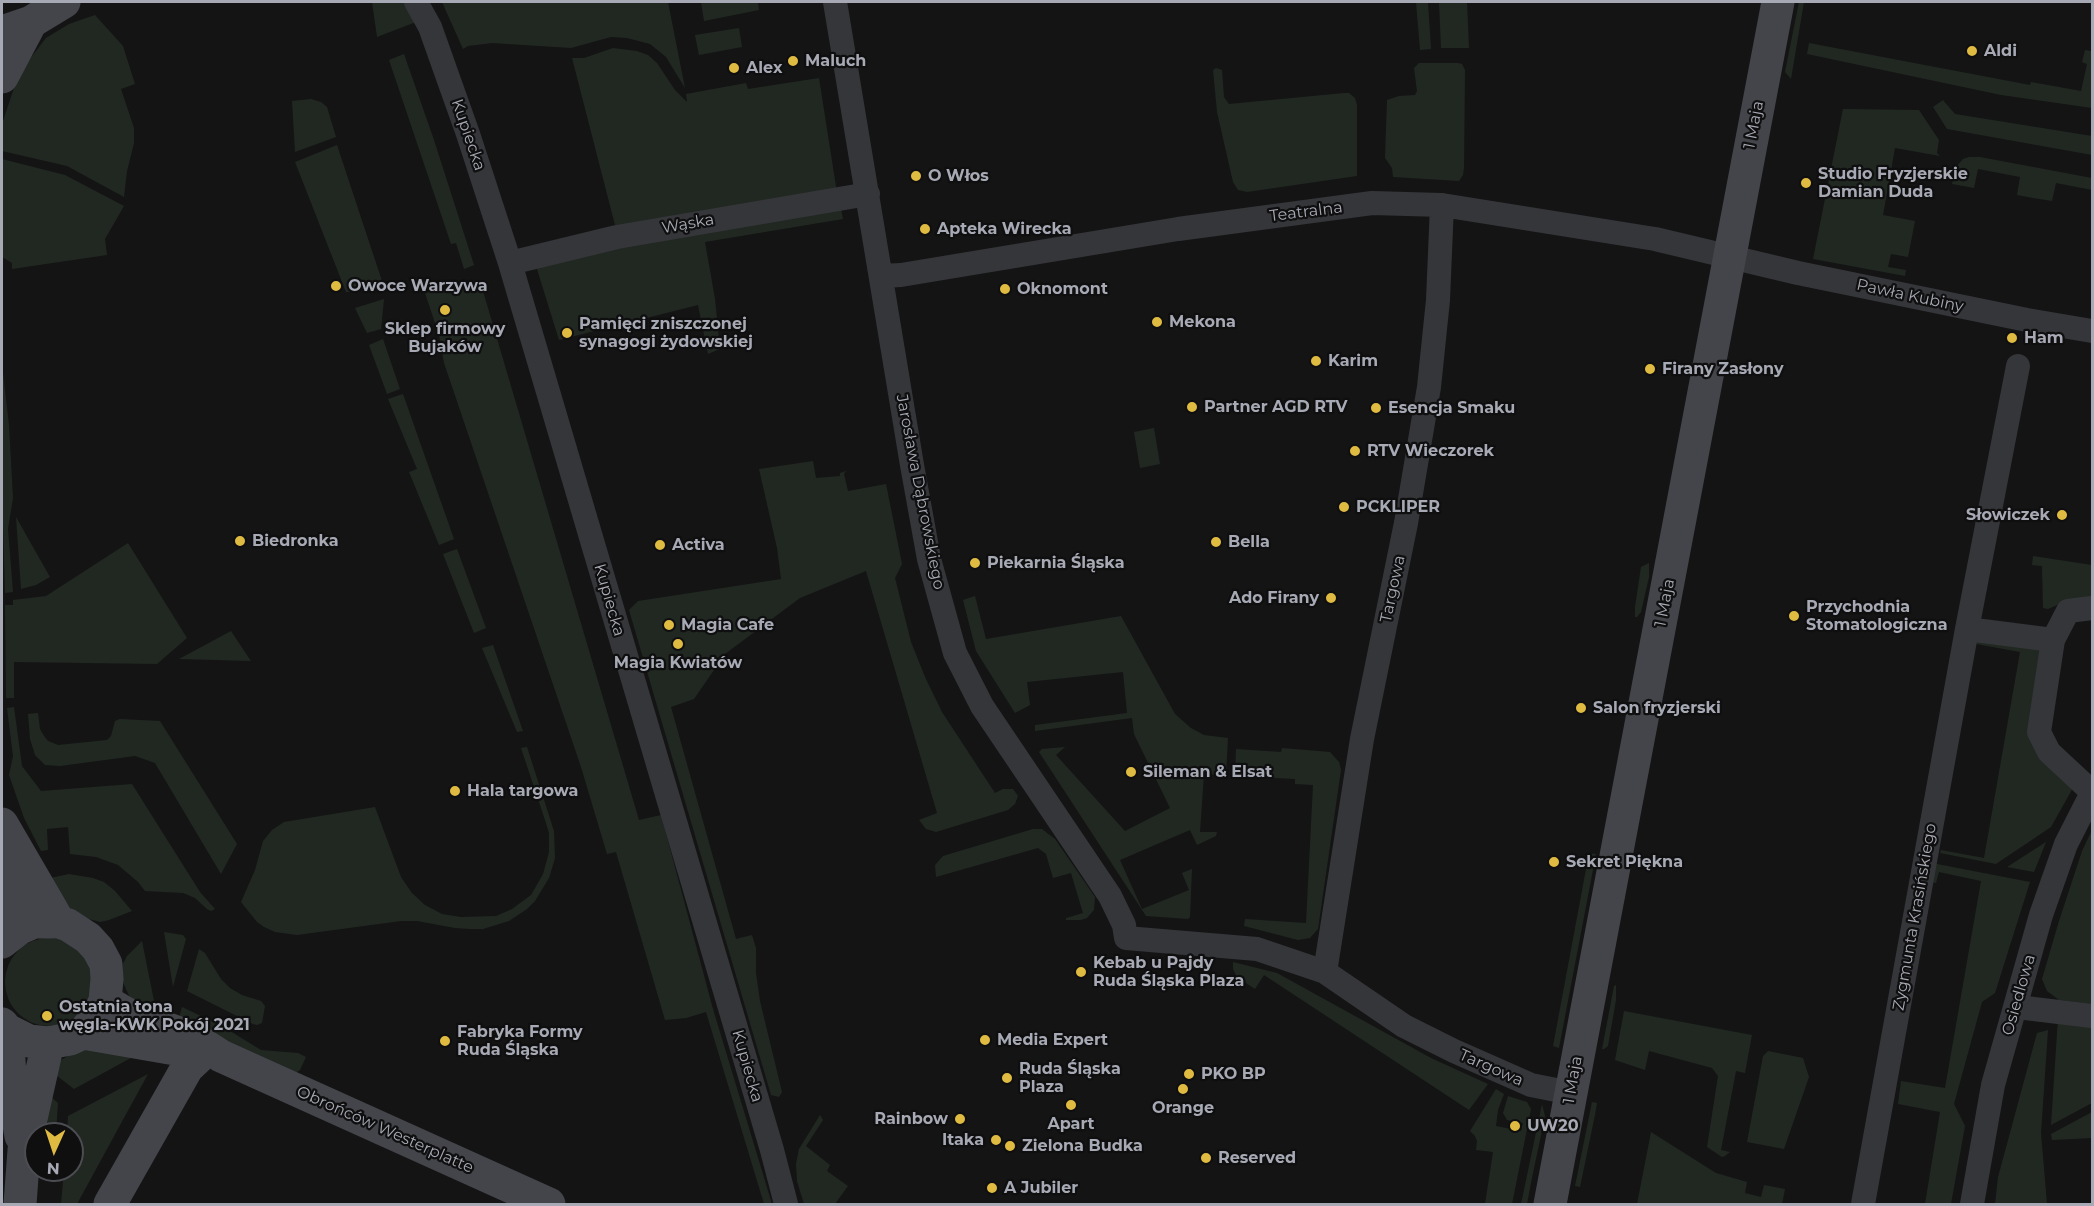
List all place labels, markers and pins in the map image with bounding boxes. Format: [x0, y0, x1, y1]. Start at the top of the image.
place label: Aldi [1984, 41, 2017, 61]
marker: Aldi [1965, 44, 1979, 58]
place label: Maluch [805, 51, 866, 71]
marker: Maluch [786, 54, 800, 68]
place label: Alex [746, 58, 782, 78]
marker: Alex [727, 61, 741, 75]
place label: Studio Fryzjerskie Damian Duda [1818, 164, 1968, 202]
place label: O Włos [928, 166, 989, 186]
marker: O Włos [909, 169, 923, 183]
marker: Studio Fryzjerskie Damian Duda [1799, 176, 1813, 190]
place label: Apteka Wirecka [937, 219, 1072, 239]
marker: Apteka Wirecka [918, 222, 932, 236]
place label: Owoce Warzywa [348, 276, 488, 296]
marker: Owoce Warzywa [329, 279, 343, 293]
place label: Oknomont [1017, 279, 1108, 299]
marker: Oknomont [998, 282, 1012, 296]
marker: Sklep firmowy Bujaków [438, 303, 452, 317]
place label: Mekona [1169, 312, 1236, 332]
place label: Pamięci zniszczonej synagogi żydowskiej [579, 314, 753, 352]
marker: Mekona [1150, 315, 1164, 329]
place label: Sklep firmowy Bujaków [385, 319, 505, 357]
marker: Pamięci zniszczonej synagogi żydowskiej [560, 326, 574, 340]
place label: Ham [2024, 328, 2064, 348]
marker: Ham [2005, 331, 2019, 345]
place label: Karim [1328, 351, 1378, 371]
marker: Karim [1309, 354, 1323, 368]
place label: Firany Zasłony [1662, 359, 1784, 379]
marker: Firany Zasłony [1643, 362, 1657, 376]
place label: Partner AGD RTV [1204, 397, 1347, 417]
place label: Esencja Smaku [1388, 398, 1515, 418]
marker: Partner AGD RTV [1185, 400, 1199, 414]
marker: Esencja Smaku [1369, 401, 1383, 415]
place label: RTV Wieczorek [1367, 441, 1494, 461]
marker: RTV Wieczorek [1348, 444, 1362, 458]
place label: PCKLIPER [1356, 497, 1440, 517]
marker: PCKLIPER [1337, 500, 1351, 514]
place label: Słowiczek [1966, 505, 2050, 525]
marker: Słowiczek [2055, 508, 2069, 522]
place label: Biedronka [252, 531, 339, 551]
place label: Bella [1228, 532, 1270, 552]
marker: Biedronka [233, 534, 247, 548]
place label: Activa [672, 535, 725, 555]
marker: Bella [1209, 535, 1223, 549]
marker: Activa [653, 538, 667, 552]
place label: Piekarnia Śląska [987, 553, 1125, 573]
marker: Piekarnia Śląska [968, 556, 982, 570]
place label: Ado Firany [1229, 588, 1319, 608]
marker: Ado Firany [1324, 591, 1338, 605]
place label: Przychodnia Stomatologiczna [1806, 597, 1948, 635]
marker: Przychodnia Stomatologiczna [1787, 609, 1801, 623]
place label: Magia Cafe [681, 615, 774, 635]
marker: Magia Cafe [662, 618, 676, 632]
marker: Magia Kwiatów [671, 637, 685, 651]
place label: Magia Kwiatów [614, 653, 742, 673]
place label: Salon fryzjerski [1593, 698, 1721, 718]
marker: Salon fryzjerski [1574, 701, 1588, 715]
place label: Sileman & Elsat [1143, 762, 1272, 782]
marker: Sileman & Elsat [1124, 765, 1138, 779]
place label: Hala targowa [467, 781, 578, 801]
marker: Hala targowa [448, 784, 462, 798]
place label: Sekret Piękna [1566, 852, 1683, 872]
marker: Sekret Piękna [1547, 855, 1561, 869]
place label: Kebab u Pajdy Ruda Śląska Plaza [1093, 953, 1244, 991]
marker: Kebab u Pajdy Ruda Śląska Plaza [1074, 965, 1088, 979]
place label: Ostatnia tona węgla-KWK Pokój 2021 [59, 997, 250, 1035]
marker: Ostatnia tona węgla-KWK Pokój 2021 [40, 1009, 54, 1023]
place label: Fabryka Formy Ruda Śląska [457, 1022, 583, 1060]
place label: Media Expert [997, 1030, 1108, 1050]
marker: Media Expert [978, 1033, 992, 1047]
marker: Fabryka Formy Ruda Śląska [438, 1034, 452, 1048]
place label: Ruda Śląska Plaza [1019, 1059, 1121, 1097]
place label: PKO BP [1201, 1064, 1266, 1084]
marker: PKO BP [1182, 1067, 1196, 1081]
marker: Ruda Śląska Plaza [1000, 1071, 1014, 1085]
marker: Orange [1176, 1082, 1190, 1096]
marker: Apart [1064, 1098, 1078, 1112]
place label: Orange [1152, 1098, 1214, 1118]
place label: Rainbow [874, 1109, 948, 1129]
marker: Rainbow [953, 1112, 967, 1126]
place label: Apart [1047, 1114, 1095, 1134]
place label: UW20 [1527, 1116, 1579, 1136]
marker: UW20 [1508, 1119, 1522, 1133]
place label: Itaka [942, 1130, 984, 1150]
marker: Itaka [989, 1133, 1003, 1147]
place label: Zielona Budka [1022, 1136, 1143, 1156]
marker: Zielona Budka [1003, 1139, 1017, 1153]
place label: Reserved [1218, 1148, 1296, 1168]
marker: Reserved [1199, 1151, 1213, 1165]
place label: A Jubiler [1004, 1178, 1078, 1198]
marker: A Jubiler [985, 1181, 999, 1195]

